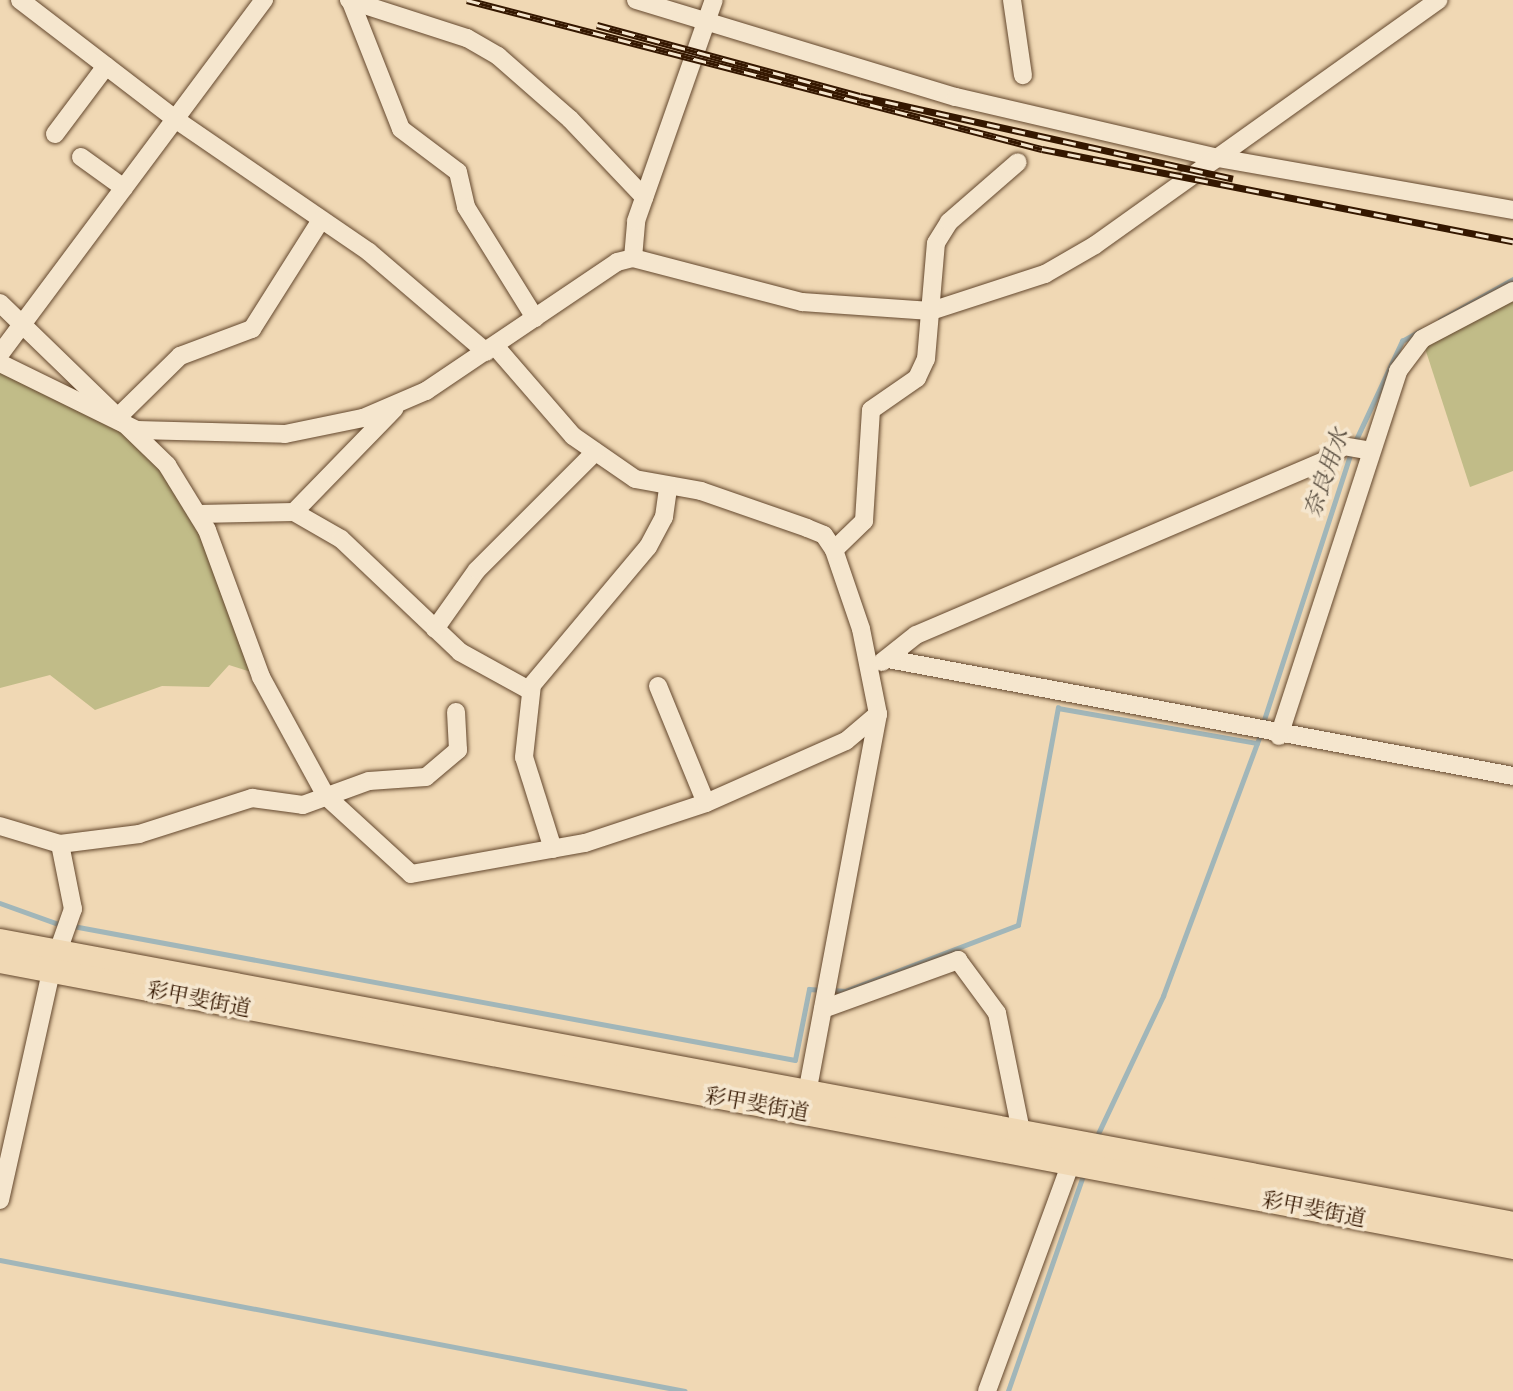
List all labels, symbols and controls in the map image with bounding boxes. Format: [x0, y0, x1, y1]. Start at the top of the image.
water label: 奈良用水 [1298, 425, 1354, 521]
street label: 彩甲斐街道 [145, 977, 253, 1021]
street label: 彩甲斐街道 [703, 1082, 811, 1126]
street label: 彩甲斐街道 [1260, 1187, 1368, 1231]

